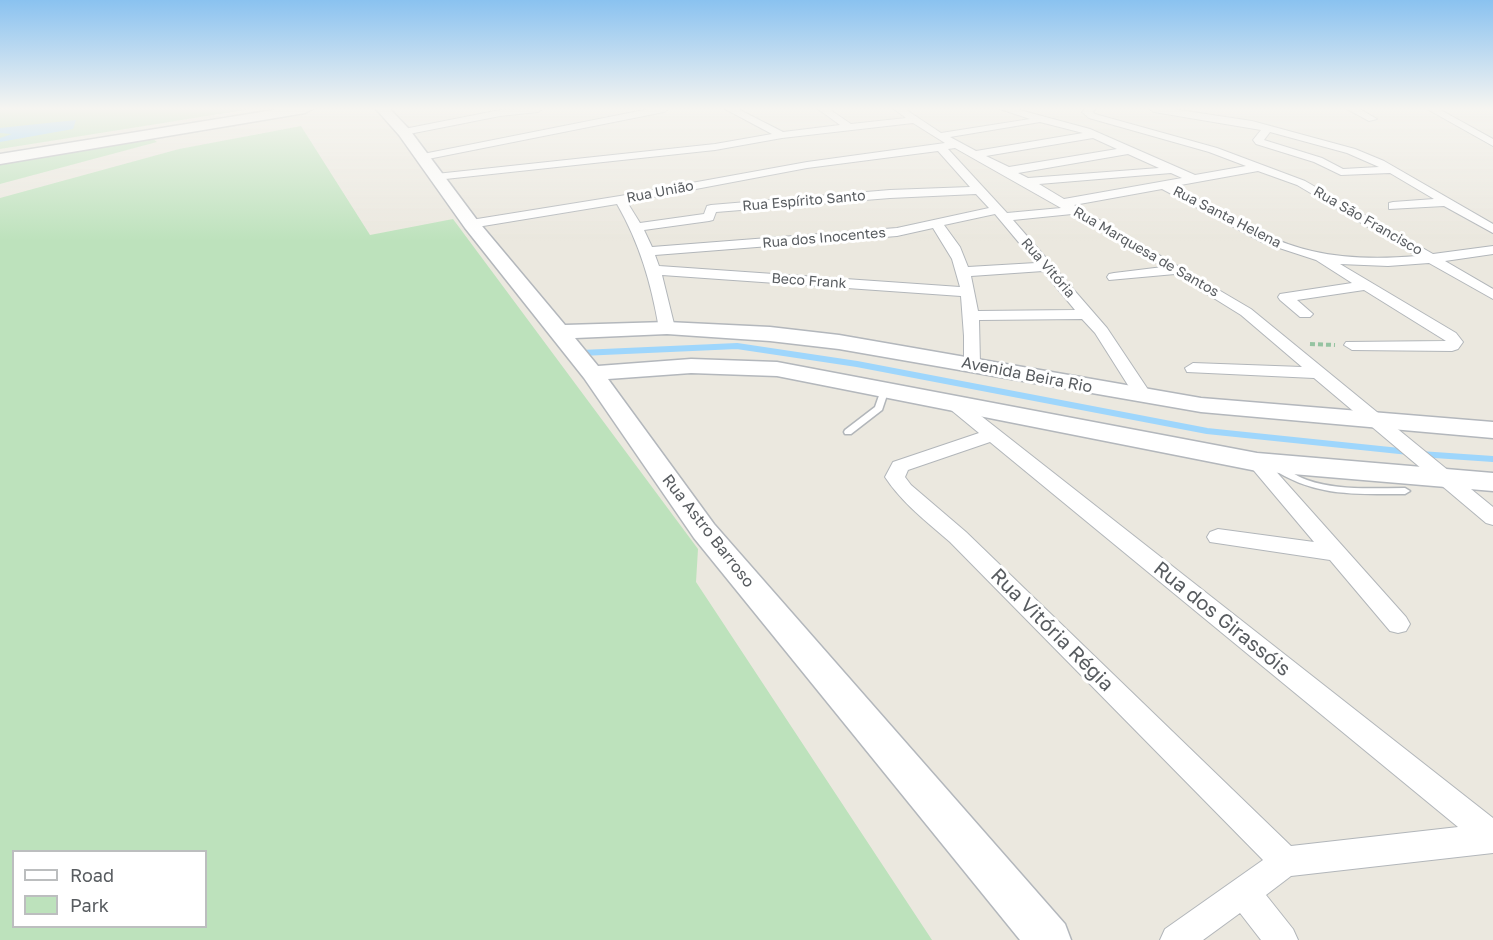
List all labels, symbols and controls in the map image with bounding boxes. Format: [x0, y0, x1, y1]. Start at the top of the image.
street label: Rua União [625, 177, 695, 207]
street label: Rua Santa Helena [1170, 182, 1284, 252]
street label: Rua São Francisco [1311, 183, 1425, 259]
street label: Rua Espírito Santo [742, 187, 866, 215]
street label: Rua Marquesa de Santos [1070, 203, 1222, 301]
street label: Rua dos Inocentes [762, 224, 886, 252]
street label: Rua Vitória [1018, 235, 1078, 301]
street label: Beco Frank [771, 270, 847, 292]
street label: Avenida Beira Rio [960, 353, 1094, 397]
street label: Rua Astro Barroso [658, 471, 758, 591]
street label: Rua dos Girassóis [1149, 556, 1295, 682]
street label: Rua Vitória Régia [986, 564, 1118, 696]
legend [12, 850, 207, 928]
text: Road [70, 864, 114, 886]
text: Park [70, 894, 109, 916]

